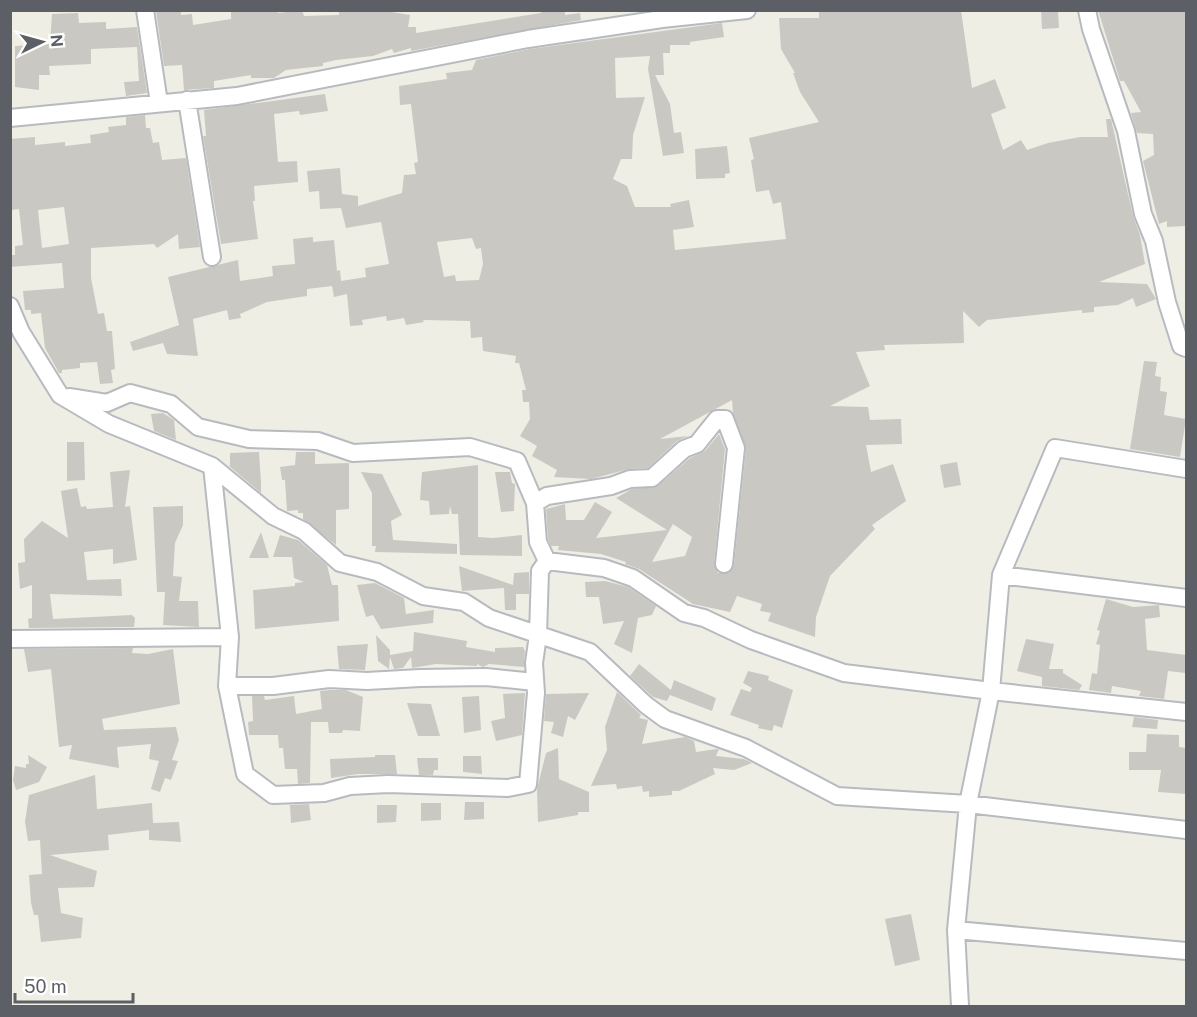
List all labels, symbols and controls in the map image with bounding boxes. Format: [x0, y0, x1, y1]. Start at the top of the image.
north arrow [12, 12, 72, 72]
text: N [46, 34, 66, 48]
scale bar [15, 966, 134, 1004]
text: 50 m [24, 976, 67, 997]

